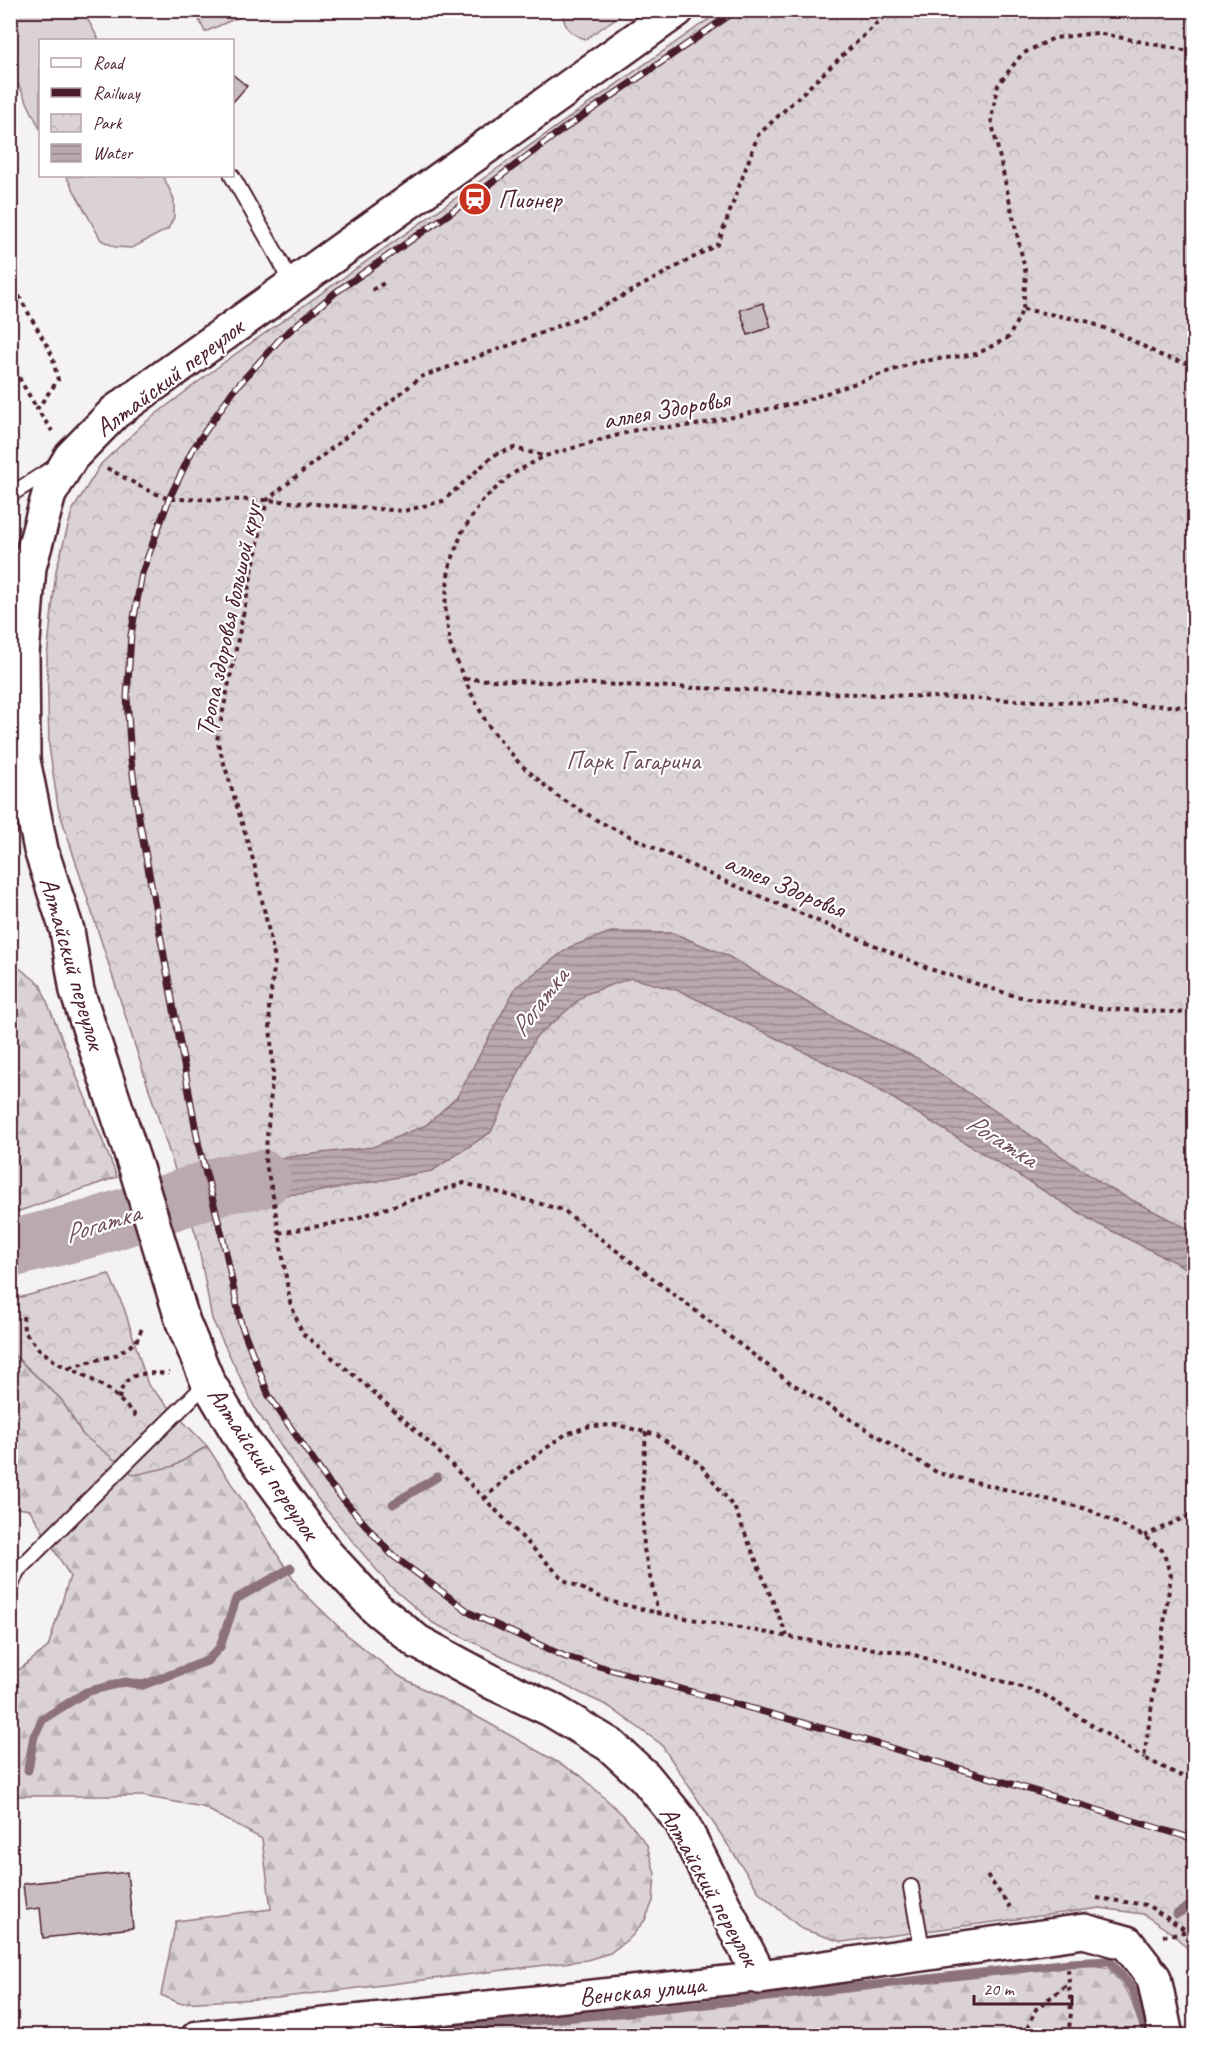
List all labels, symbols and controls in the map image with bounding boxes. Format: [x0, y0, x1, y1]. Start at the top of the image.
legend [39, 39, 234, 177]
text: Road [93, 52, 126, 74]
text: Railway [93, 82, 141, 104]
text: Park [93, 112, 123, 134]
text: Water [93, 142, 134, 164]
station icon: Пионер [457, 181, 493, 217]
place label: Пионер [498, 183, 564, 216]
street label: Алтайский переулок [88, 309, 252, 444]
street label: аллея Здоровья [600, 382, 734, 437]
street label: Тропа здоровья большой круг [188, 496, 270, 739]
park label: Парк Гагарина [566, 744, 702, 777]
street label: аллея Здоровья [719, 845, 852, 926]
street label: Алтайский переулок [32, 873, 114, 1056]
water label: Рогатка [502, 959, 578, 1043]
water label: Рогатка [960, 1105, 1046, 1176]
water label: Рогатка [60, 1195, 147, 1251]
street label: Алтайский переулок [200, 1380, 328, 1548]
street label: Алтайский переулок [652, 1800, 768, 1974]
street label: Венская улица [577, 1967, 709, 2014]
scale bar [974, 1968, 1072, 2006]
text: 20 m [983, 1978, 1016, 2000]

